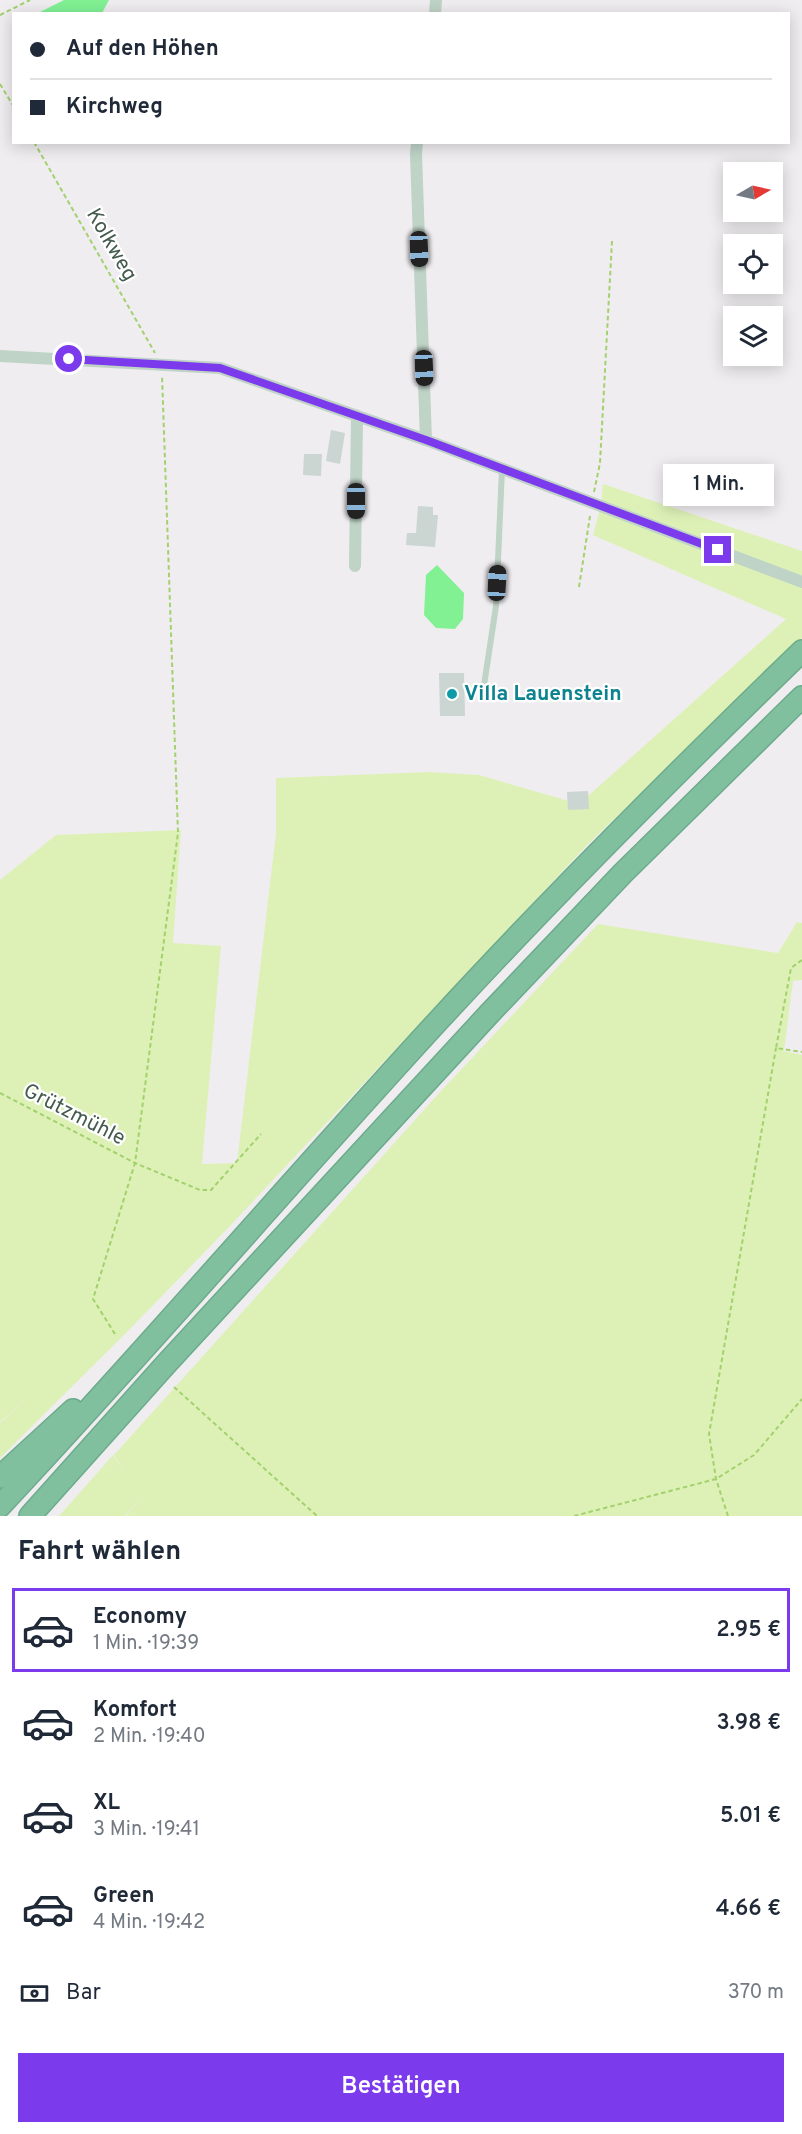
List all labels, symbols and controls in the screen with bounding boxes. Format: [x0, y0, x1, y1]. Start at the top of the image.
text: Auf den Höhen [66, 36, 219, 63]
text: Kirchweg [66, 94, 163, 121]
north arrow [723, 162, 783, 222]
map controls [723, 162, 783, 366]
street label: Kolkweg [79, 204, 143, 286]
car [409, 231, 429, 267]
button: locate [723, 234, 783, 294]
button: layers [723, 306, 783, 366]
route start [55, 345, 82, 372]
car [414, 350, 434, 386]
callout: 1 Min. [662, 463, 774, 505]
text: 1 Min. [693, 472, 744, 498]
car [347, 483, 365, 519]
route end [704, 536, 731, 563]
car [487, 565, 507, 601]
place label: Villa Lauenstein [464, 681, 622, 708]
marker: Villa Lauenstein [445, 687, 459, 701]
street label: Grützmühle [18, 1078, 130, 1152]
text: Fahrt wählen [18, 1535, 181, 1569]
icon: car [21, 1603, 75, 1657]
text: Economy [93, 1604, 187, 1631]
text: 2.95 € [716, 1617, 781, 1644]
text: 1 Min. · 19:39 [93, 1631, 199, 1657]
icon: car [21, 1696, 75, 1750]
text: Komfort [93, 1697, 177, 1724]
text: 3.98 € [717, 1710, 781, 1737]
text: 2 Min. · 19:40 [93, 1724, 206, 1750]
icon: car [21, 1789, 75, 1843]
text: XL [93, 1790, 120, 1817]
text: 5.01 € [720, 1803, 781, 1830]
text: 3 Min. · 19:41 [93, 1817, 200, 1843]
icon: car [21, 1882, 75, 1936]
text: Green [93, 1883, 155, 1910]
text: 4.66 € [716, 1896, 781, 1923]
text: 4 Min. · 19:42 [93, 1910, 205, 1936]
icon: cash [18, 1977, 51, 2010]
text: Bar [66, 1980, 101, 2007]
text: 370 m [728, 1980, 784, 2006]
button: Bestätigen [18, 2053, 784, 2122]

